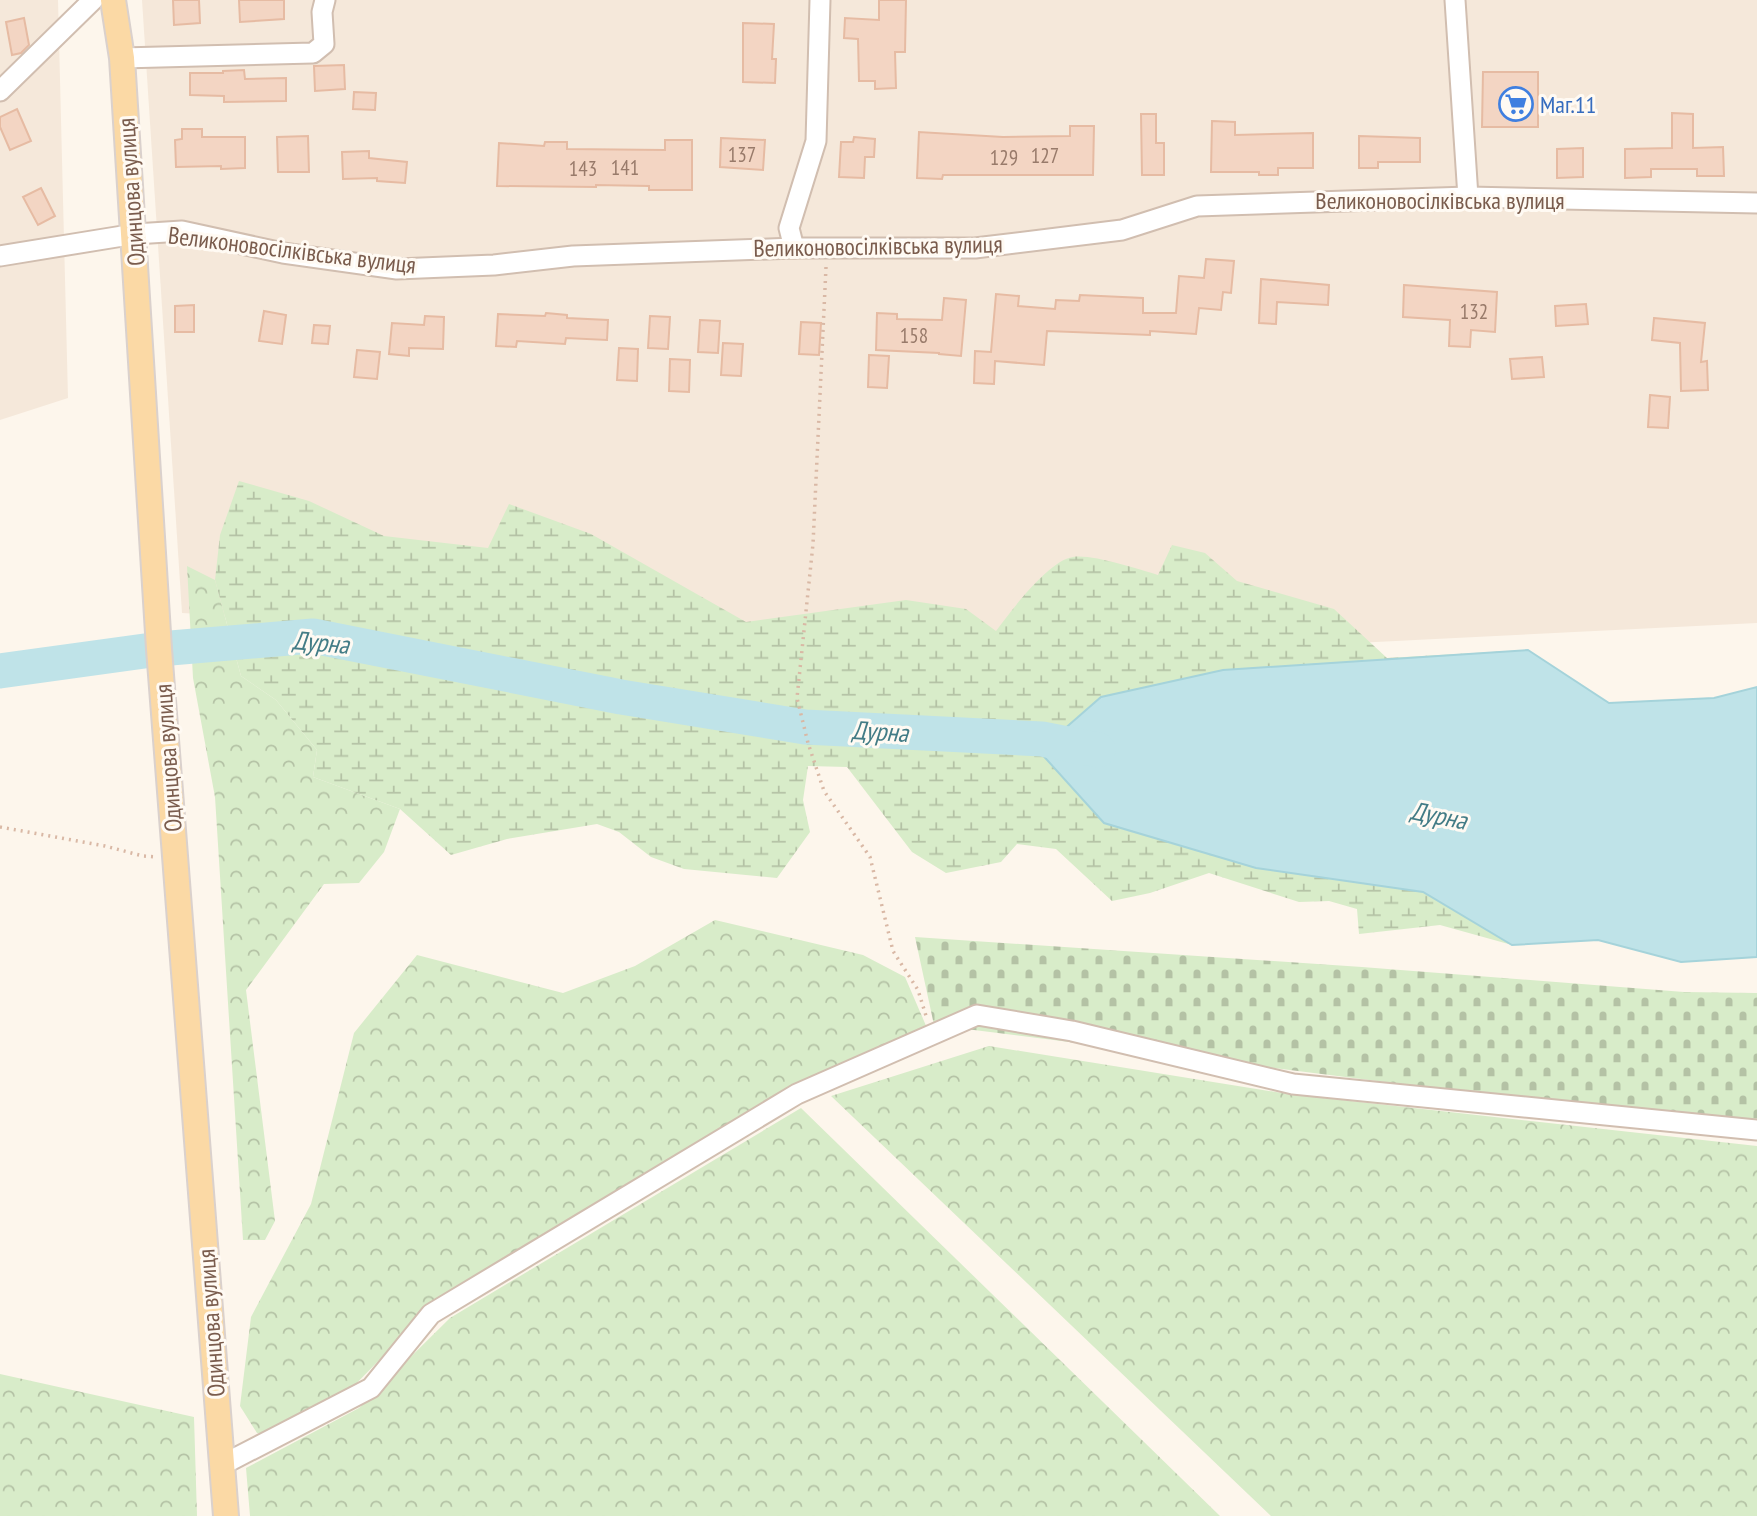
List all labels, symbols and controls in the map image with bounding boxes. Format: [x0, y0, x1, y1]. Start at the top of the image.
supermarket icon: Маг.11 [1497, 85, 1535, 123]
place label: Маг.11 [1540, 89, 1596, 120]
street label: Одинцова вулиця [110, 117, 152, 267]
house number: 137 [728, 141, 756, 168]
house number: 127 [1031, 142, 1059, 169]
house number: 129 [990, 144, 1018, 171]
house number: 141 [611, 154, 639, 181]
house number: 143 [569, 155, 597, 182]
street label: Великоновосілківська вулиця [1315, 185, 1565, 216]
street label: Великоновосілківська вулиця [166, 219, 418, 281]
street label: Великоновосілківська вулиця [753, 228, 1003, 264]
house number: 132 [1460, 298, 1488, 325]
house number: 158 [900, 322, 928, 349]
water label: Дурна [291, 623, 352, 661]
street label: Одинцова вулиця [147, 683, 189, 833]
water label: Дурна [850, 713, 911, 749]
water label: Дурна [1407, 793, 1471, 837]
street label: Одинцова вулиця [190, 1248, 232, 1398]

